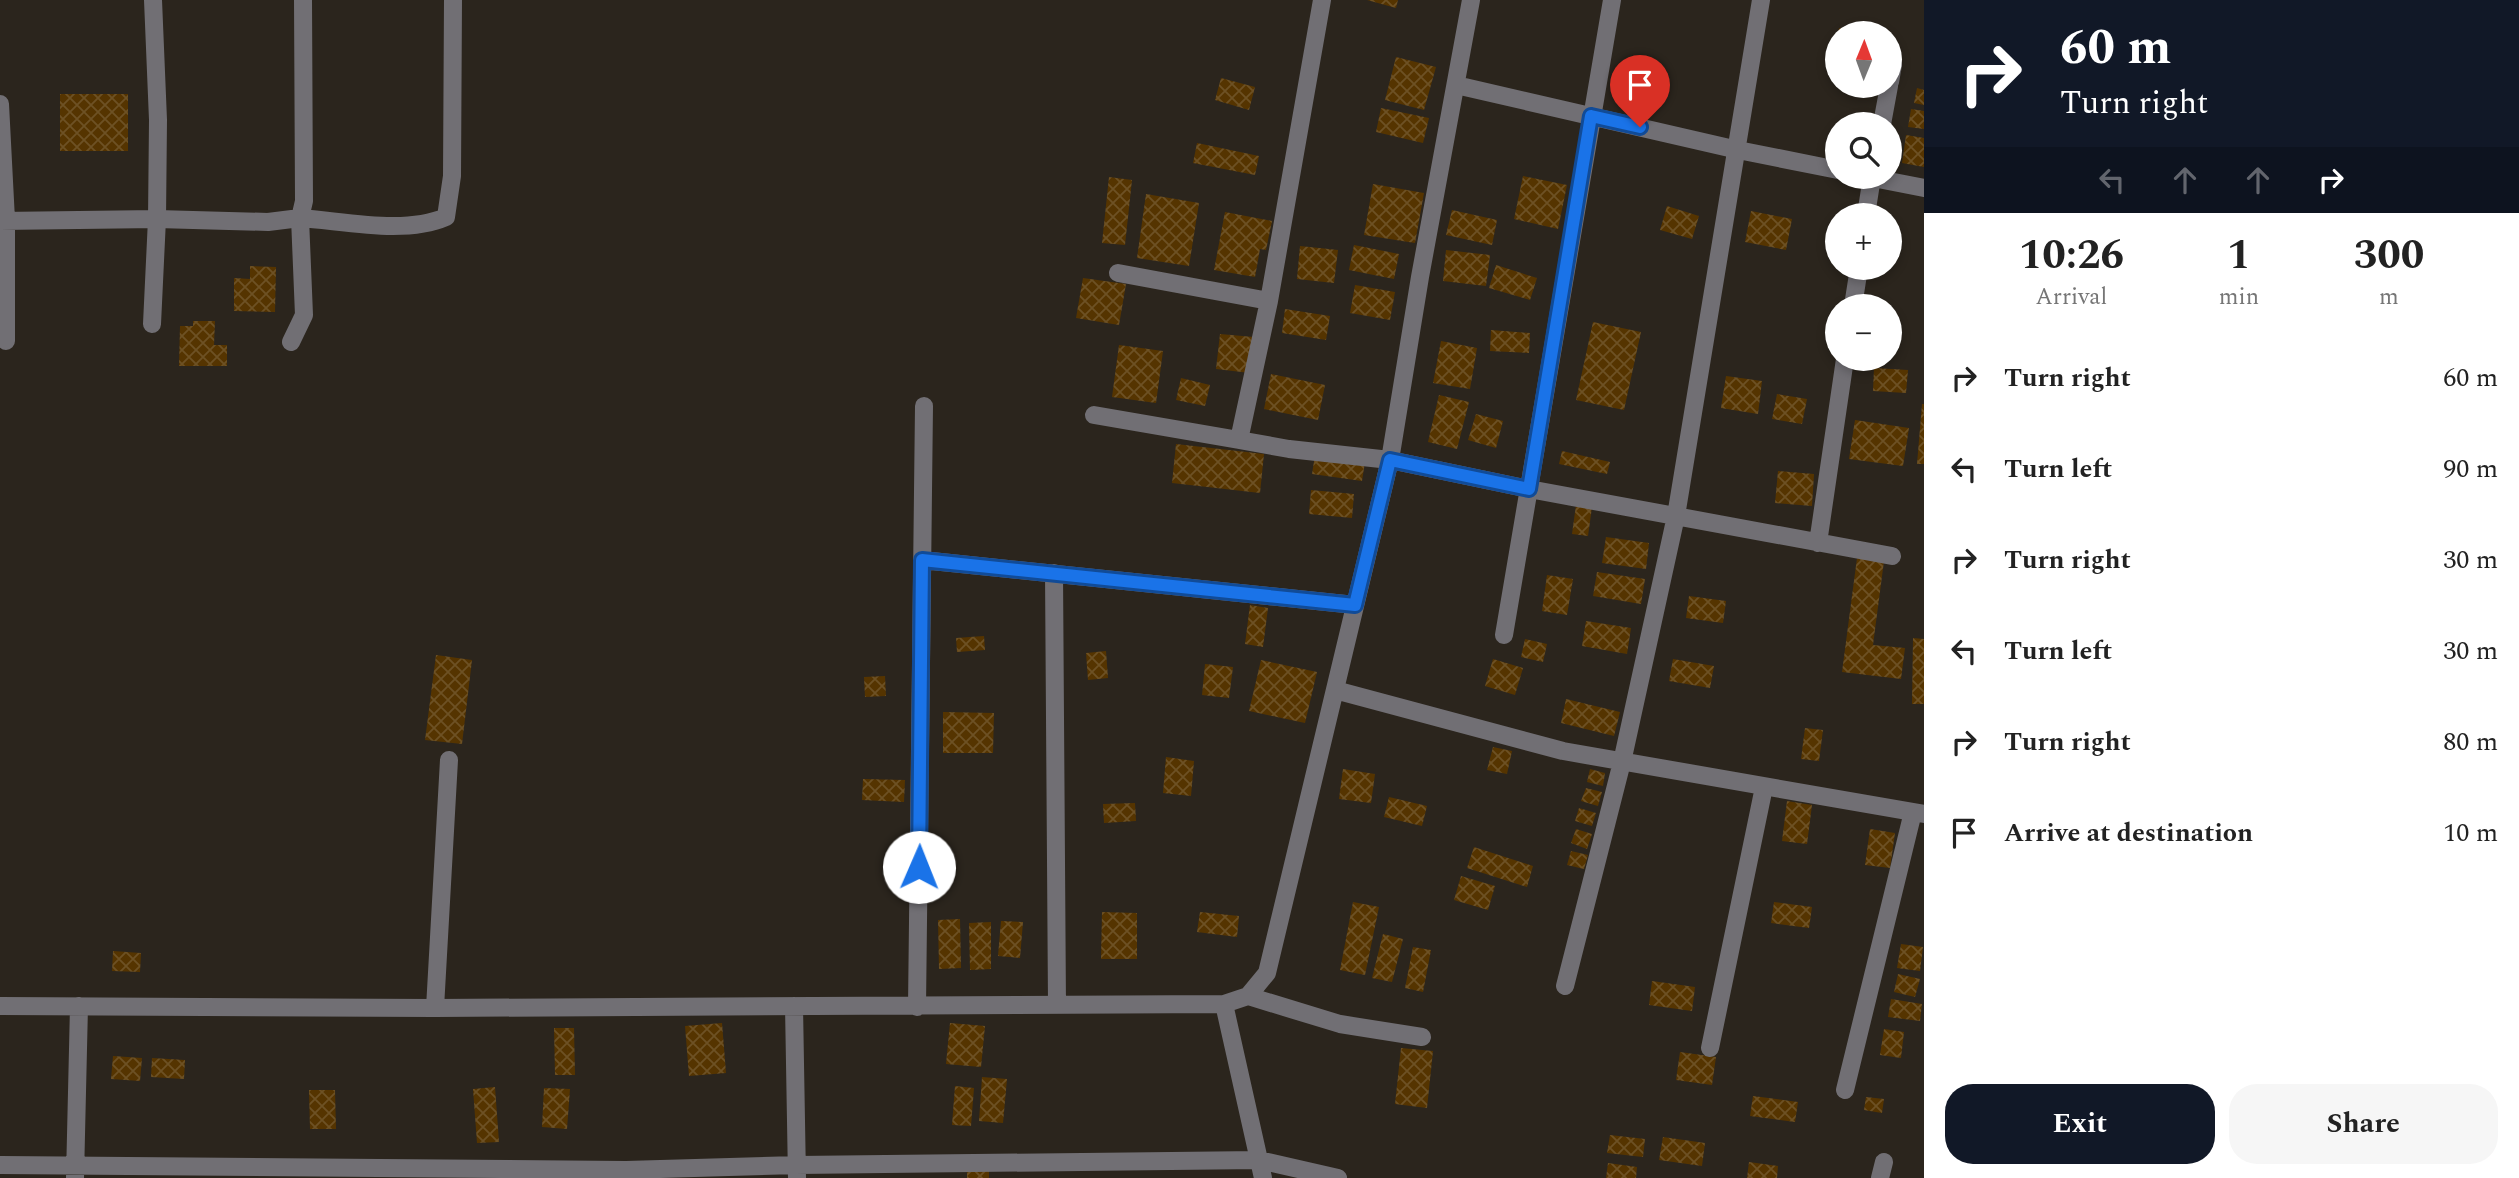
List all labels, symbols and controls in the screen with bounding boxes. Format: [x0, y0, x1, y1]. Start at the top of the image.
text: 60 m [2060, 11, 2171, 86]
north arrow [1825, 21, 1902, 98]
map controls [1825, 21, 1902, 371]
icon: right [1945, 28, 2036, 119]
pin [1610, 55, 1670, 127]
icon: arrive [1621, 66, 1659, 104]
text: Turn right [2060, 79, 2208, 128]
button: search [1825, 112, 1902, 189]
icon: left [2093, 161, 2131, 199]
icon: ahead [2166, 161, 2204, 199]
icon: ahead [2239, 161, 2277, 199]
icon: right [2312, 161, 2350, 199]
button: + [1825, 203, 1902, 280]
text: 10:26 [2019, 224, 2124, 287]
text: 1 [2227, 224, 2251, 287]
text: 300 [2354, 224, 2424, 287]
text: Arrival [2036, 280, 2107, 315]
text: min [2219, 280, 2259, 315]
text: m [2379, 280, 2399, 315]
button: − [1825, 294, 1902, 371]
text: Turn right [2004, 358, 2131, 398]
text: 60 m [2443, 358, 2498, 398]
icon: right [1945, 359, 1983, 397]
text: Turn left [2004, 449, 2112, 489]
text: 90 m [2443, 449, 2498, 489]
icon: left [1945, 450, 1983, 488]
text: Turn right [2004, 540, 2131, 580]
text: 30 m [2443, 540, 2498, 580]
icon: right [1945, 541, 1983, 579]
text: Turn left [2004, 631, 2112, 671]
text: 30 m [2443, 631, 2498, 671]
icon: left [1945, 632, 1983, 670]
text: Turn right [2004, 722, 2131, 762]
text: 80 m [2443, 722, 2498, 762]
icon: right [1945, 723, 1983, 761]
text: Arrive at destination [2004, 813, 2253, 853]
text: 10 m [2443, 813, 2498, 853]
icon: arrive [1945, 814, 1983, 852]
position arrow [882, 830, 956, 904]
button: Exit [1945, 1084, 2215, 1164]
button: Share [2229, 1084, 2498, 1164]

